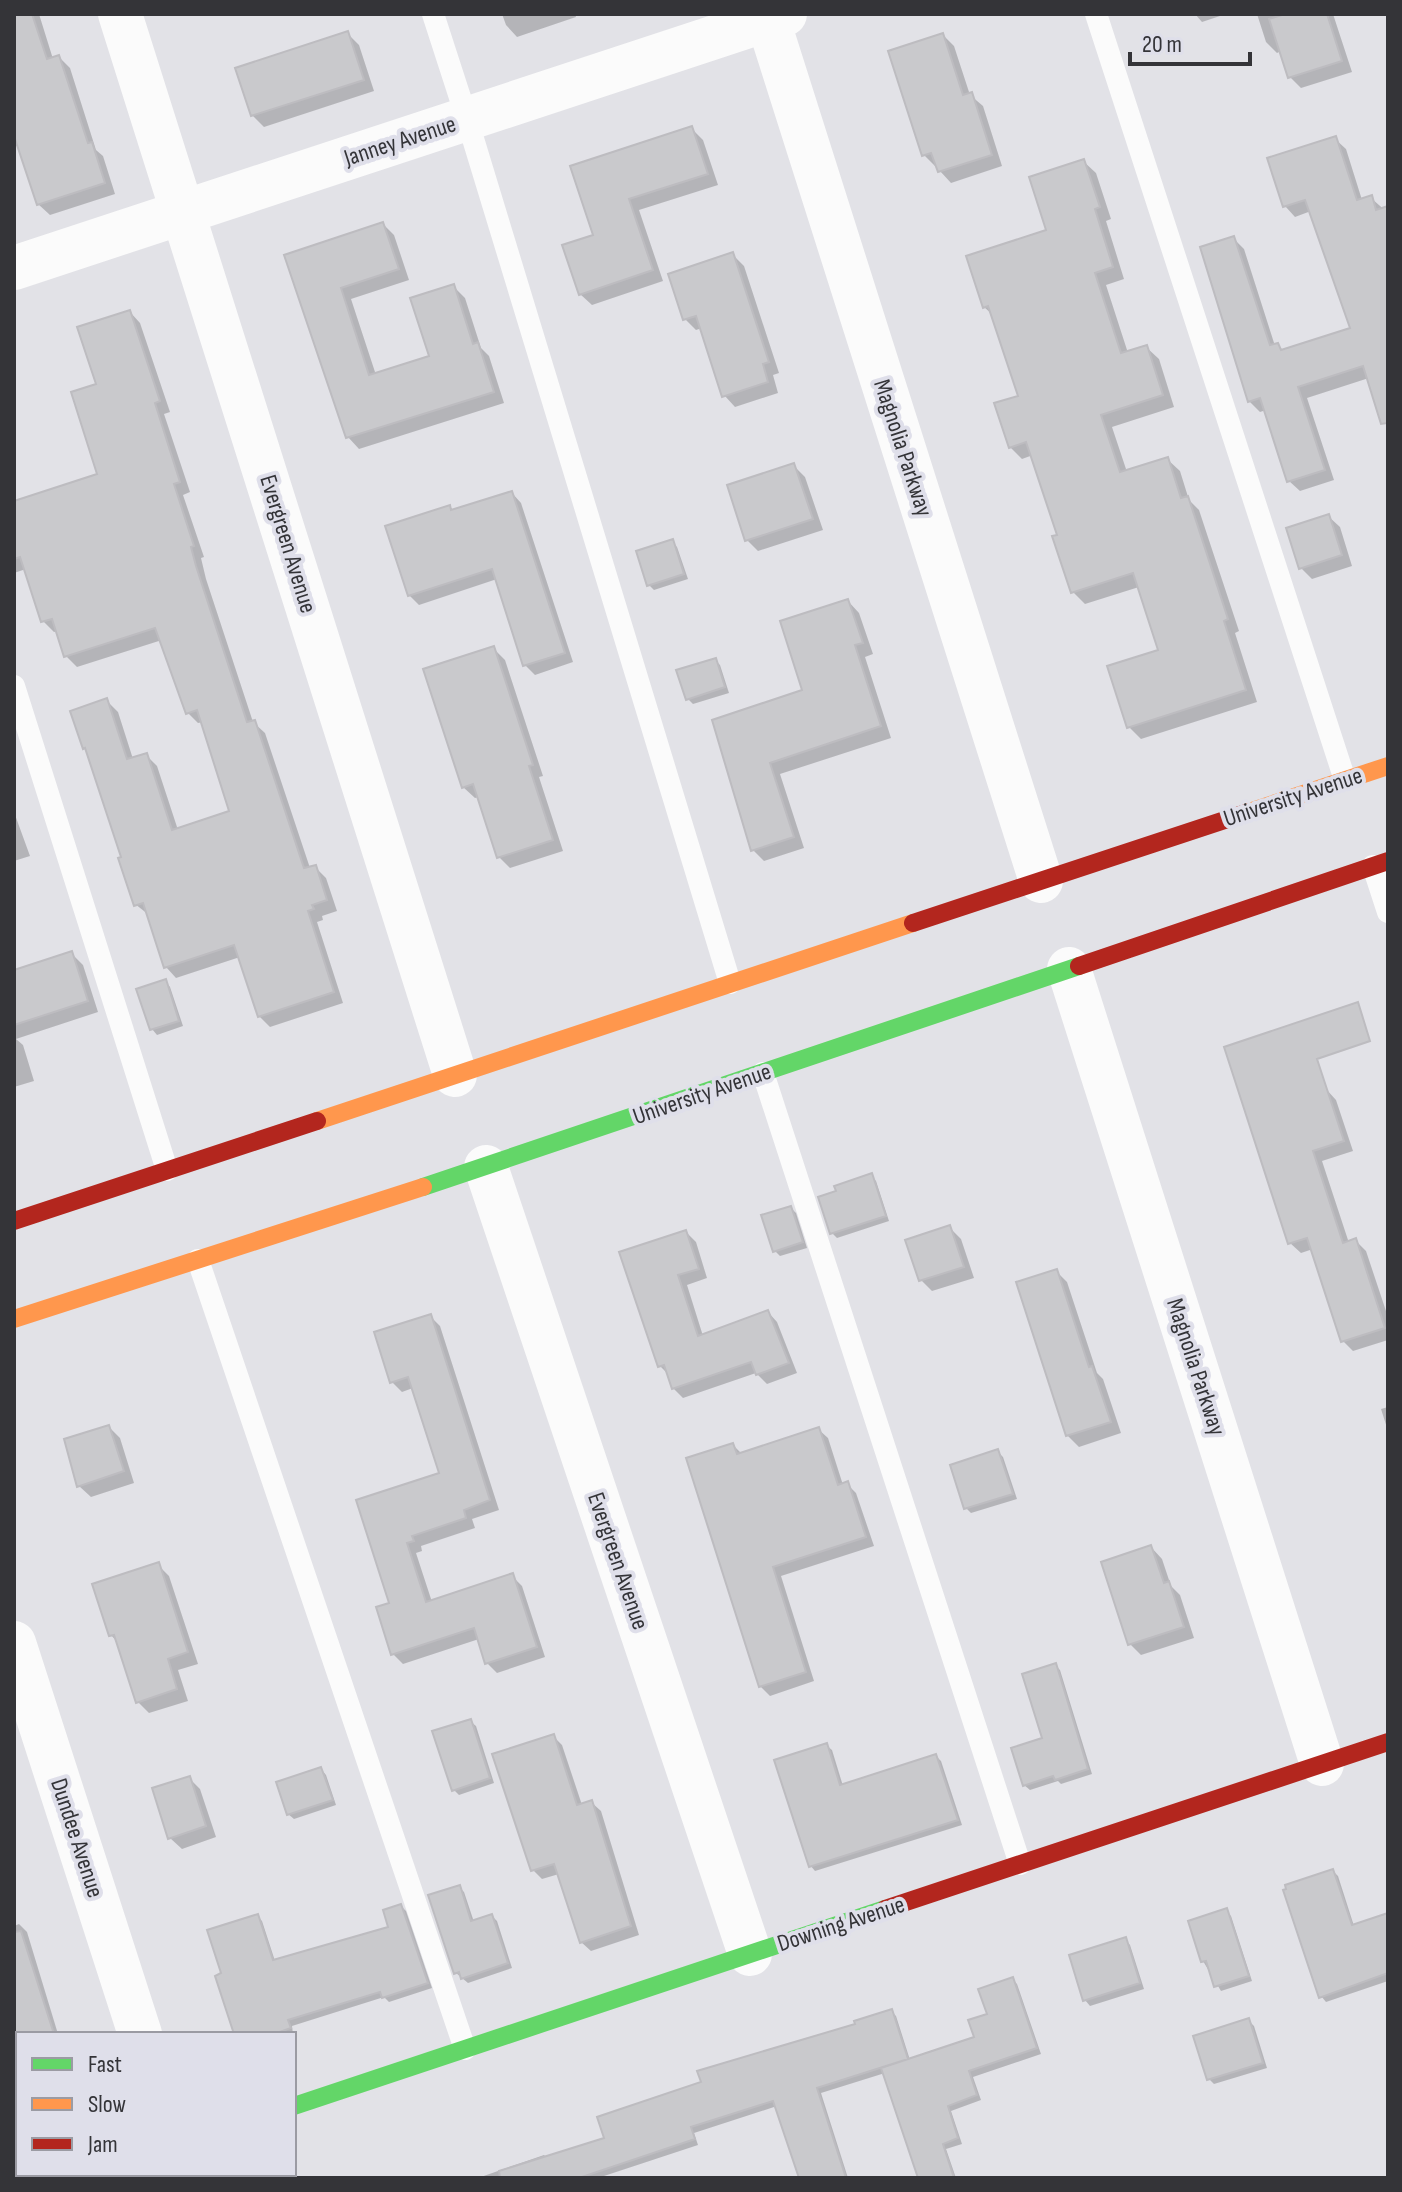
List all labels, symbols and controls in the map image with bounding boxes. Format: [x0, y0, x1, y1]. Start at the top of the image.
scale bar [1130, 16, 1250, 66]
text: 20 m [1142, 30, 1182, 59]
street label: Janney Avenue [339, 109, 460, 173]
street label: Magnolia Parkway [867, 376, 939, 520]
street label: Evergreen Avenue [253, 471, 323, 617]
street label: University Avenue [1220, 761, 1366, 833]
street label: University Avenue [629, 1057, 775, 1131]
street label: Magnolia Parkway [1160, 1295, 1232, 1439]
street label: Evergreen Avenue [581, 1489, 655, 1633]
street label: Dundee Avenue [44, 1775, 110, 1901]
street label: Downing Avenue [774, 1890, 908, 1958]
legend [16, 2032, 296, 2176]
text: Fast [88, 2050, 122, 2079]
text: Slow [88, 2090, 126, 2119]
text: Jam [87, 2130, 118, 2159]

